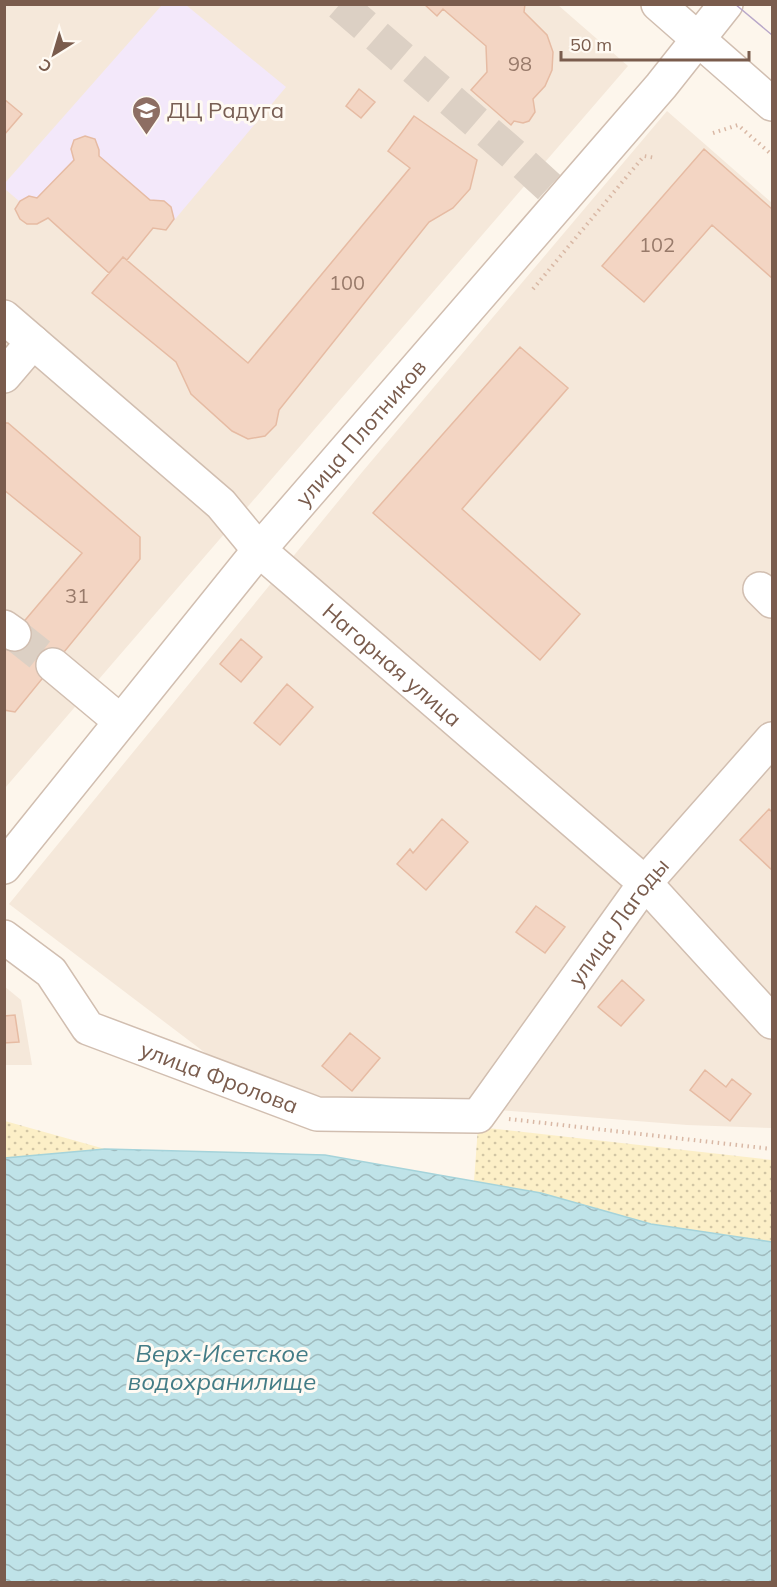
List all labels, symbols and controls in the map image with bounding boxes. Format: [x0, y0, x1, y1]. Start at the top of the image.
north arrow [24, 24, 84, 84]
scale bar [561, 24, 748, 62]
text: 50 m [570, 33, 612, 56]
house number: 98 [508, 51, 532, 76]
text: С [35, 55, 55, 77]
school or university icon: ДЦ Радуга [130, 94, 162, 136]
place label: ДЦ Радуга [167, 96, 284, 124]
house number: 102 [639, 232, 675, 257]
house number: 100 [329, 270, 365, 295]
street label: улица Плотников [289, 353, 432, 512]
house number: 31 [65, 583, 89, 608]
street label: Нагорная улица [317, 597, 468, 733]
street label: улица Лагоды [562, 852, 675, 991]
street label: улица Фролова [137, 1035, 302, 1120]
water label: Верх-Исетское водохранилище [128, 1338, 316, 1396]

